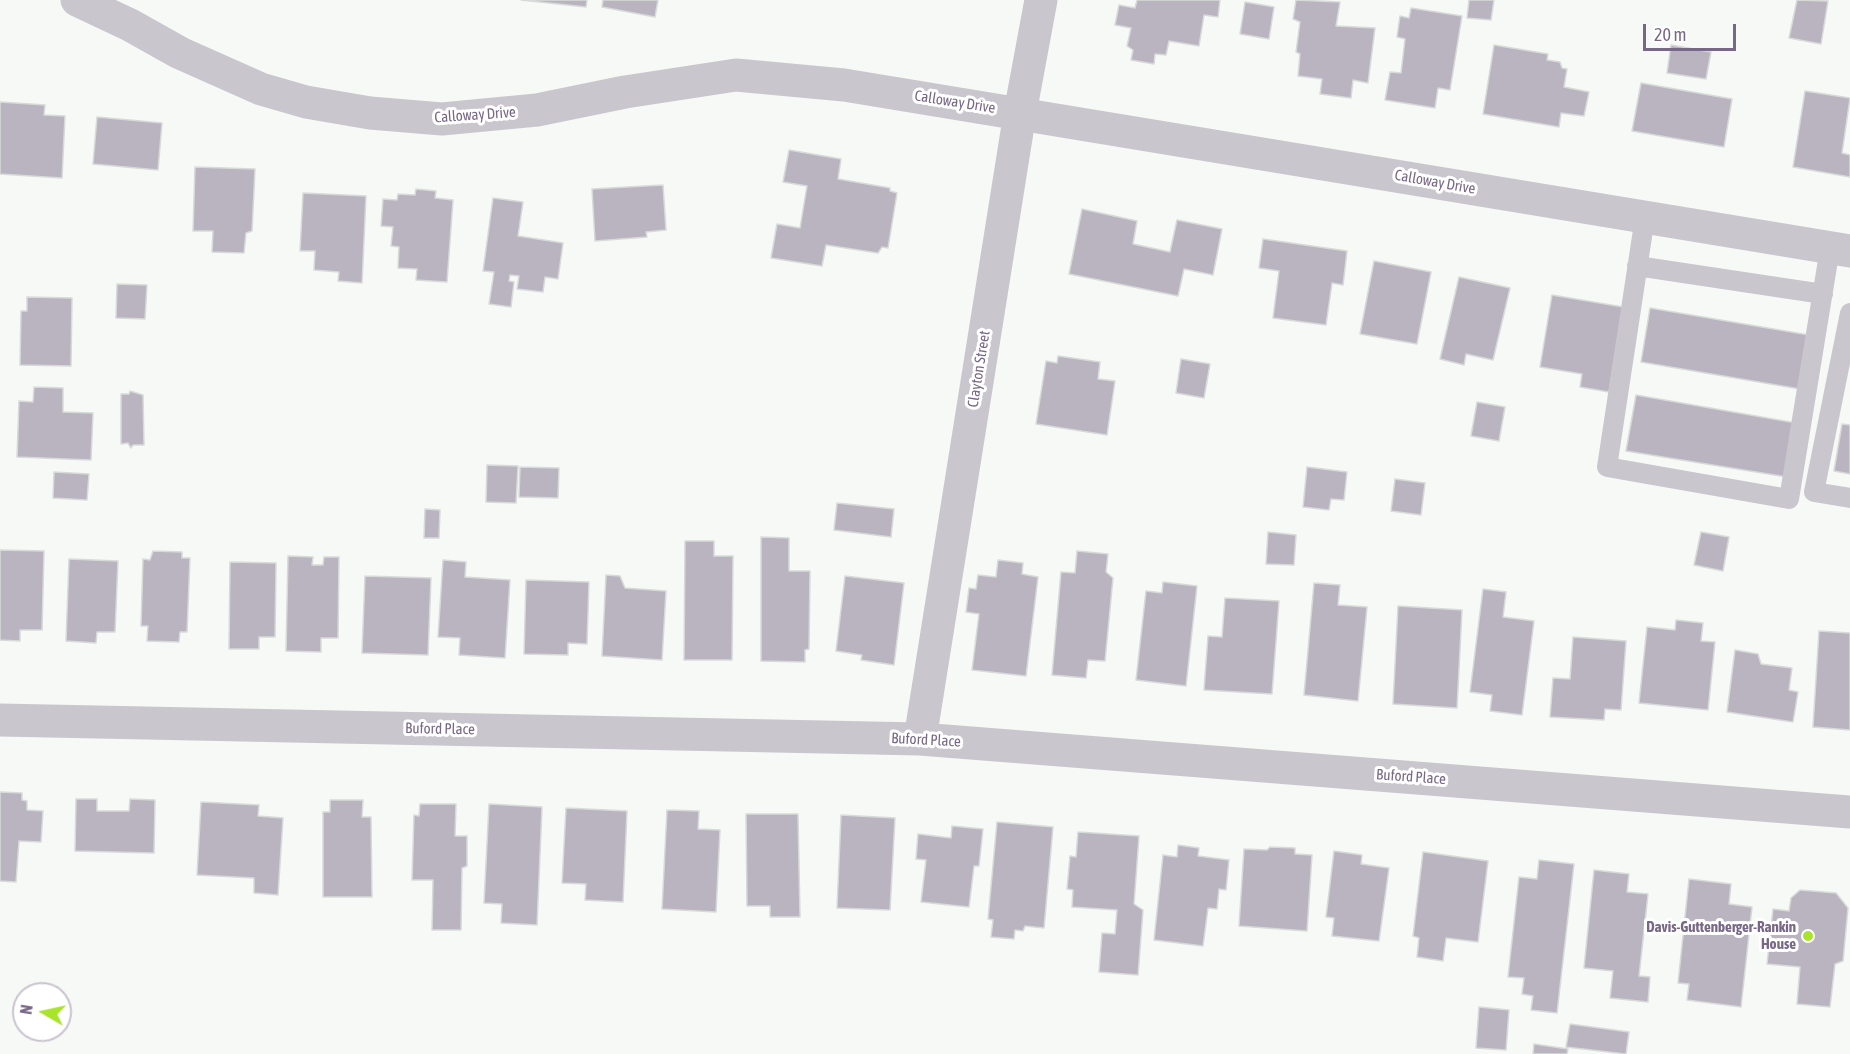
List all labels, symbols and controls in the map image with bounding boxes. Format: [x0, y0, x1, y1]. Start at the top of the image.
scale bar [1646, 12, 1739, 50]
text: 20 m [1654, 24, 1686, 45]
street label: Calloway Drive [913, 87, 997, 117]
street label: Calloway Drive [434, 103, 516, 127]
street label: Calloway Drive [1393, 166, 1477, 198]
street label: Clayton Street [964, 329, 994, 409]
street label: Buford Place [405, 719, 475, 739]
street label: Buford Place [891, 729, 961, 751]
street label: Buford Place [1376, 766, 1446, 788]
place label: Davis-Guttenberger-Rankin House [1646, 918, 1796, 953]
marker: Davis-Guttenberger-Rankin House [1801, 929, 1815, 943]
north arrow [12, 982, 72, 1042]
text: N [17, 1003, 36, 1016]

